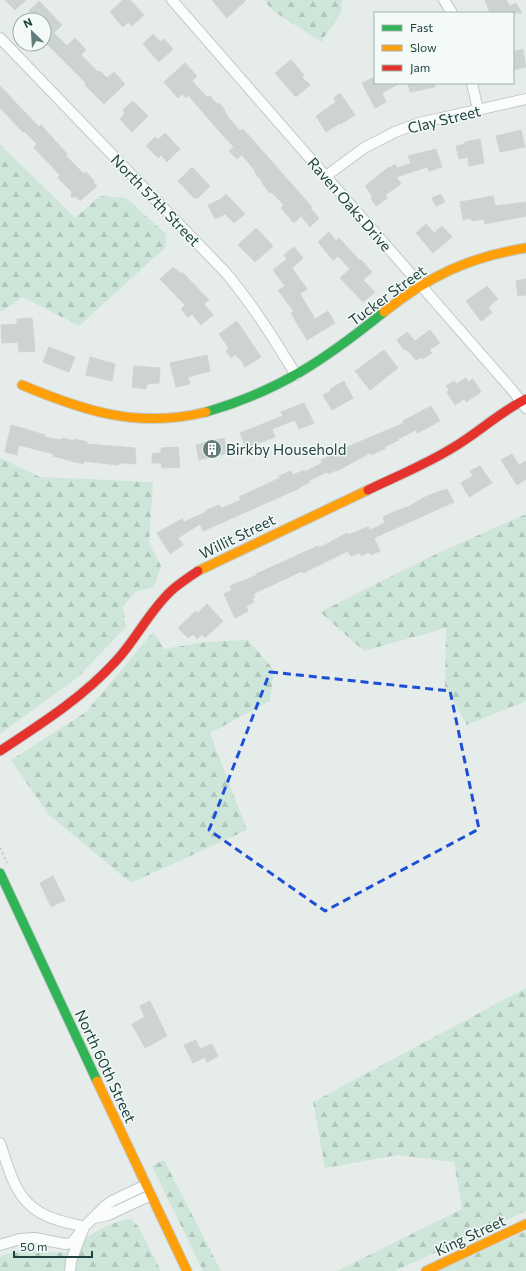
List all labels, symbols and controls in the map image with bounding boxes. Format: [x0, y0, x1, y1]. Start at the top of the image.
north arrow [12, 12, 52, 52]
legend [374, 12, 514, 84]
text: N [21, 15, 34, 30]
text: Fast [410, 20, 433, 34]
text: Slow [410, 40, 437, 54]
text: Jam [410, 60, 430, 75]
street label: Clay Street [406, 101, 482, 137]
street label: North 57th Street [108, 150, 204, 250]
street label: Raven Oaks Drive [304, 153, 396, 255]
street label: Tucker Street [345, 261, 429, 329]
building icon: Birkby Household [201, 438, 223, 460]
place label: Birkby Household [226, 440, 346, 458]
street label: Willit Street [196, 510, 278, 562]
street label: North 60th Street [72, 1007, 140, 1125]
street label: King Street [432, 1211, 508, 1259]
scale bar [14, 1233, 92, 1259]
text: 50 m [20, 1239, 48, 1253]

